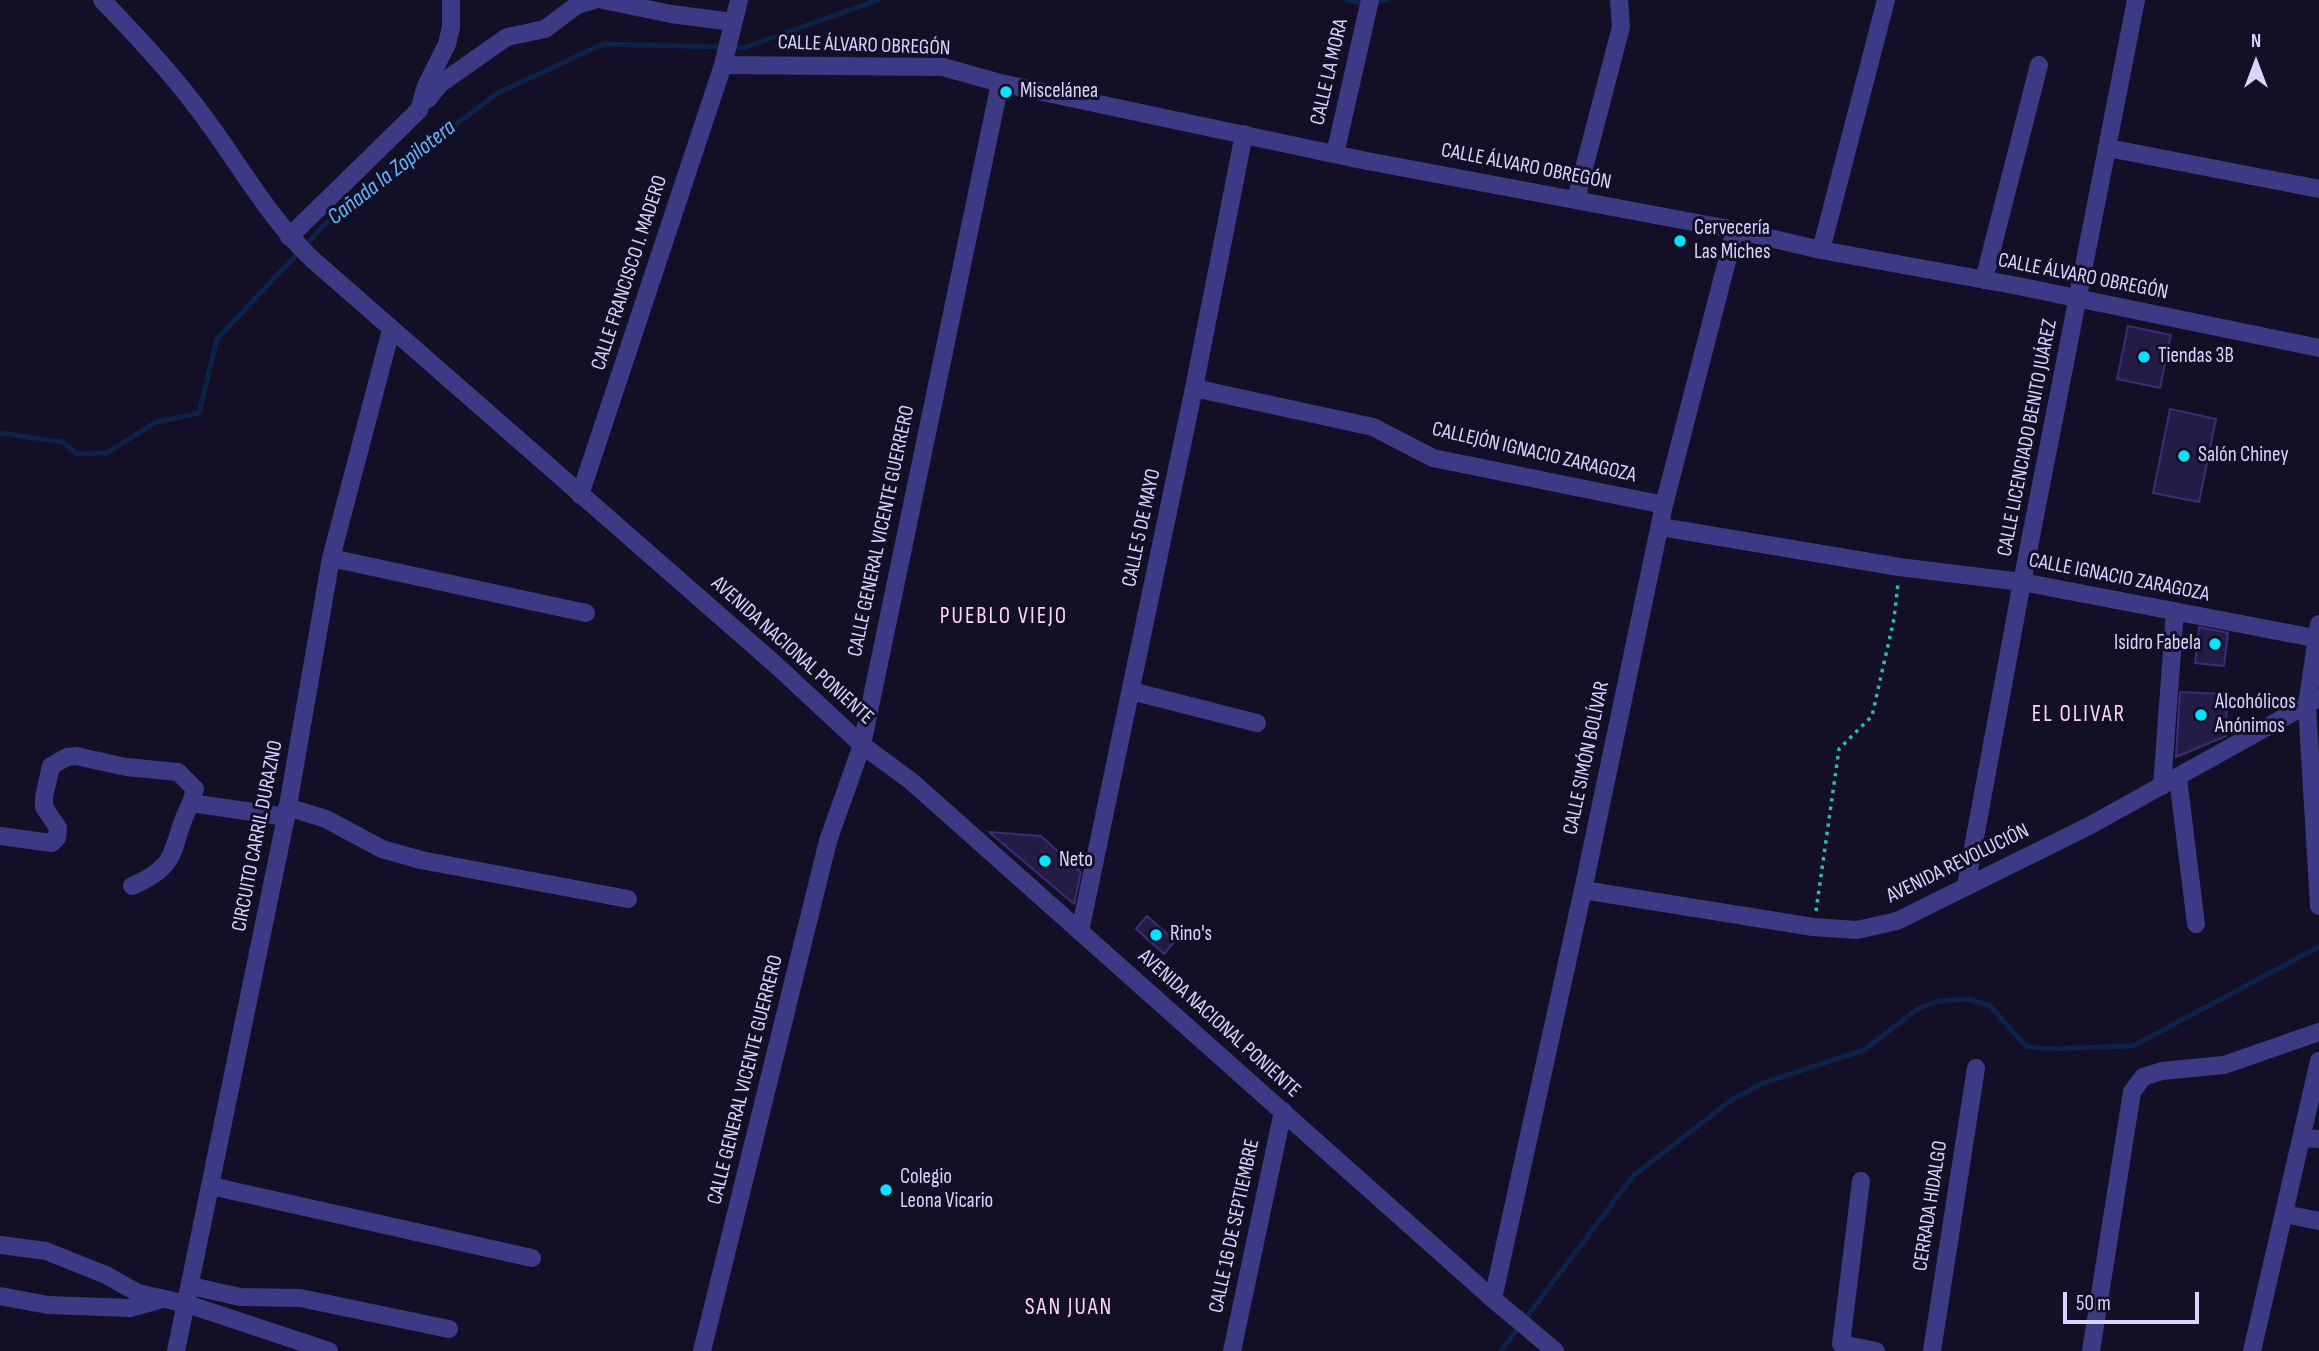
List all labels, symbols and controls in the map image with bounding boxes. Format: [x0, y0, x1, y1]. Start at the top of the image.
street label: CALLE LA MORA [1306, 16, 1354, 128]
north arrow [2221, 28, 2291, 98]
street label: CALLE ÁLVARO OBREGÓN [777, 30, 951, 62]
text: N [2251, 30, 2261, 53]
place label: Miscelánea [1020, 79, 1098, 105]
marker: Miscelánea [998, 84, 1014, 100]
water label: Cañada la Zopilotera [323, 114, 461, 232]
street label: CALLE ÁLVARO OBREGÓN [1439, 138, 1613, 196]
street label: CALLE FRANCISCO I. MADERO [587, 172, 673, 374]
place label: Cervecería Las Miches [1694, 216, 1770, 266]
marker: Cervecería Las Miches [1672, 233, 1688, 249]
street label: CALLE ÁLVARO OBREGÓN [1996, 248, 2170, 306]
street label: CALLE LICENCIADO BENITO JUÁREZ [1993, 317, 2063, 559]
place label: Tiendas 3B [2158, 344, 2234, 370]
marker: Tiendas 3B [2136, 349, 2152, 365]
street label: CALLE GENERAL VICENTE GUERRERO [843, 403, 921, 659]
street label: CALLEJÓN IGNACIO ZARAGOZA [1429, 417, 1639, 489]
place label: Salón Chiney [2198, 443, 2288, 469]
marker: Salón Chiney [2176, 448, 2192, 464]
street label: CALLE 5 DE MAYO [1117, 467, 1167, 589]
street label: CALLE IGNACIO ZARAGOZA [2026, 548, 2212, 608]
street label: AVENIDA NACIONAL PONIENTE [706, 571, 878, 731]
district label: PUEBLO VIEJO [941, 603, 1067, 631]
place label: Isidro Fabela [2114, 631, 2201, 657]
marker: Isidro Fabela [2207, 636, 2223, 652]
street label: CALLE SIMÓN BOLÍVAR [1558, 679, 1616, 837]
place label: Alcohólicos Anónimos [2215, 690, 2296, 740]
district label: EL OLIVAR [2033, 701, 2125, 729]
marker: Alcohólicos Anónimos [2193, 707, 2209, 723]
street label: CIRCUITO CARRIL DURAZNO [227, 738, 289, 934]
street label: AVENIDA REVOLUCIÓN [1883, 819, 2033, 909]
place label: Neto [1059, 848, 1093, 874]
marker: Neto [1037, 853, 1053, 869]
place label: Rino's [1170, 922, 1212, 948]
marker: Rino's [1148, 927, 1164, 943]
street label: AVENIDA NACIONAL PONIENTE [1133, 944, 1305, 1104]
street label: CALLE GENERAL VICENTE GUERRERO [703, 953, 789, 1207]
street label: CALLE 16 DE SEPTIEMBRE [1204, 1137, 1266, 1315]
street label: CERRADA HIDALGO [1908, 1139, 1954, 1273]
place label: Colegio Leona Vicario [900, 1165, 993, 1215]
marker: Colegio Leona Vicario [878, 1182, 894, 1198]
scale bar [2067, 1278, 2204, 1322]
text: 50 m [2076, 1291, 2111, 1316]
district label: SAN JUAN [1026, 1294, 1112, 1322]

